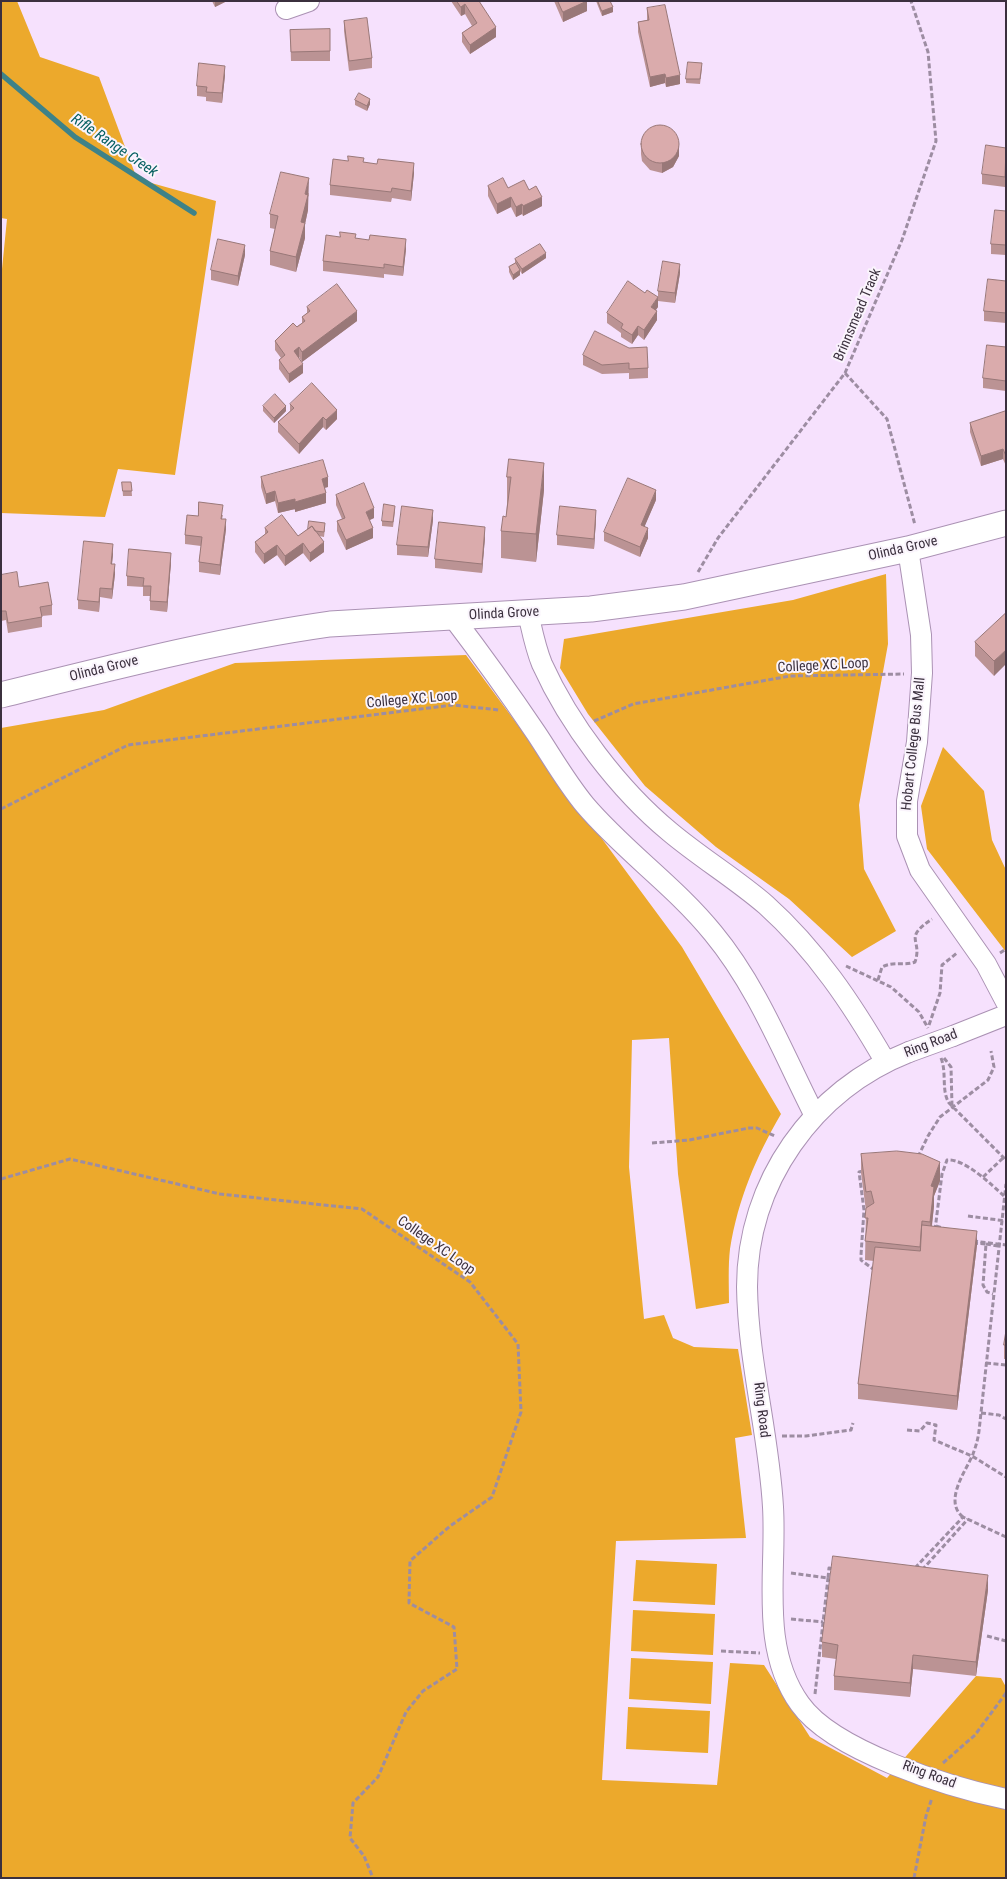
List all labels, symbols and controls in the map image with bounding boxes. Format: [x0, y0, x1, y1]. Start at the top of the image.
water label: Rifle Range Creek [67, 110, 161, 182]
street label: Brinnsmead Track [831, 266, 885, 364]
street label: Olinda Grove [867, 533, 939, 565]
street label: Olinda Grove [468, 604, 540, 624]
street label: Olinda Grove [68, 652, 140, 686]
street label: College XC Loop [777, 655, 869, 677]
street label: Hobart College Bus Mall [899, 677, 929, 811]
street label: College XC Loop [366, 688, 458, 712]
street label: Ring Road [902, 1026, 960, 1062]
street label: College XC Loop [394, 1213, 478, 1279]
street label: Ring Road [749, 1381, 773, 1439]
street label: Ring Road [900, 1758, 958, 1792]

